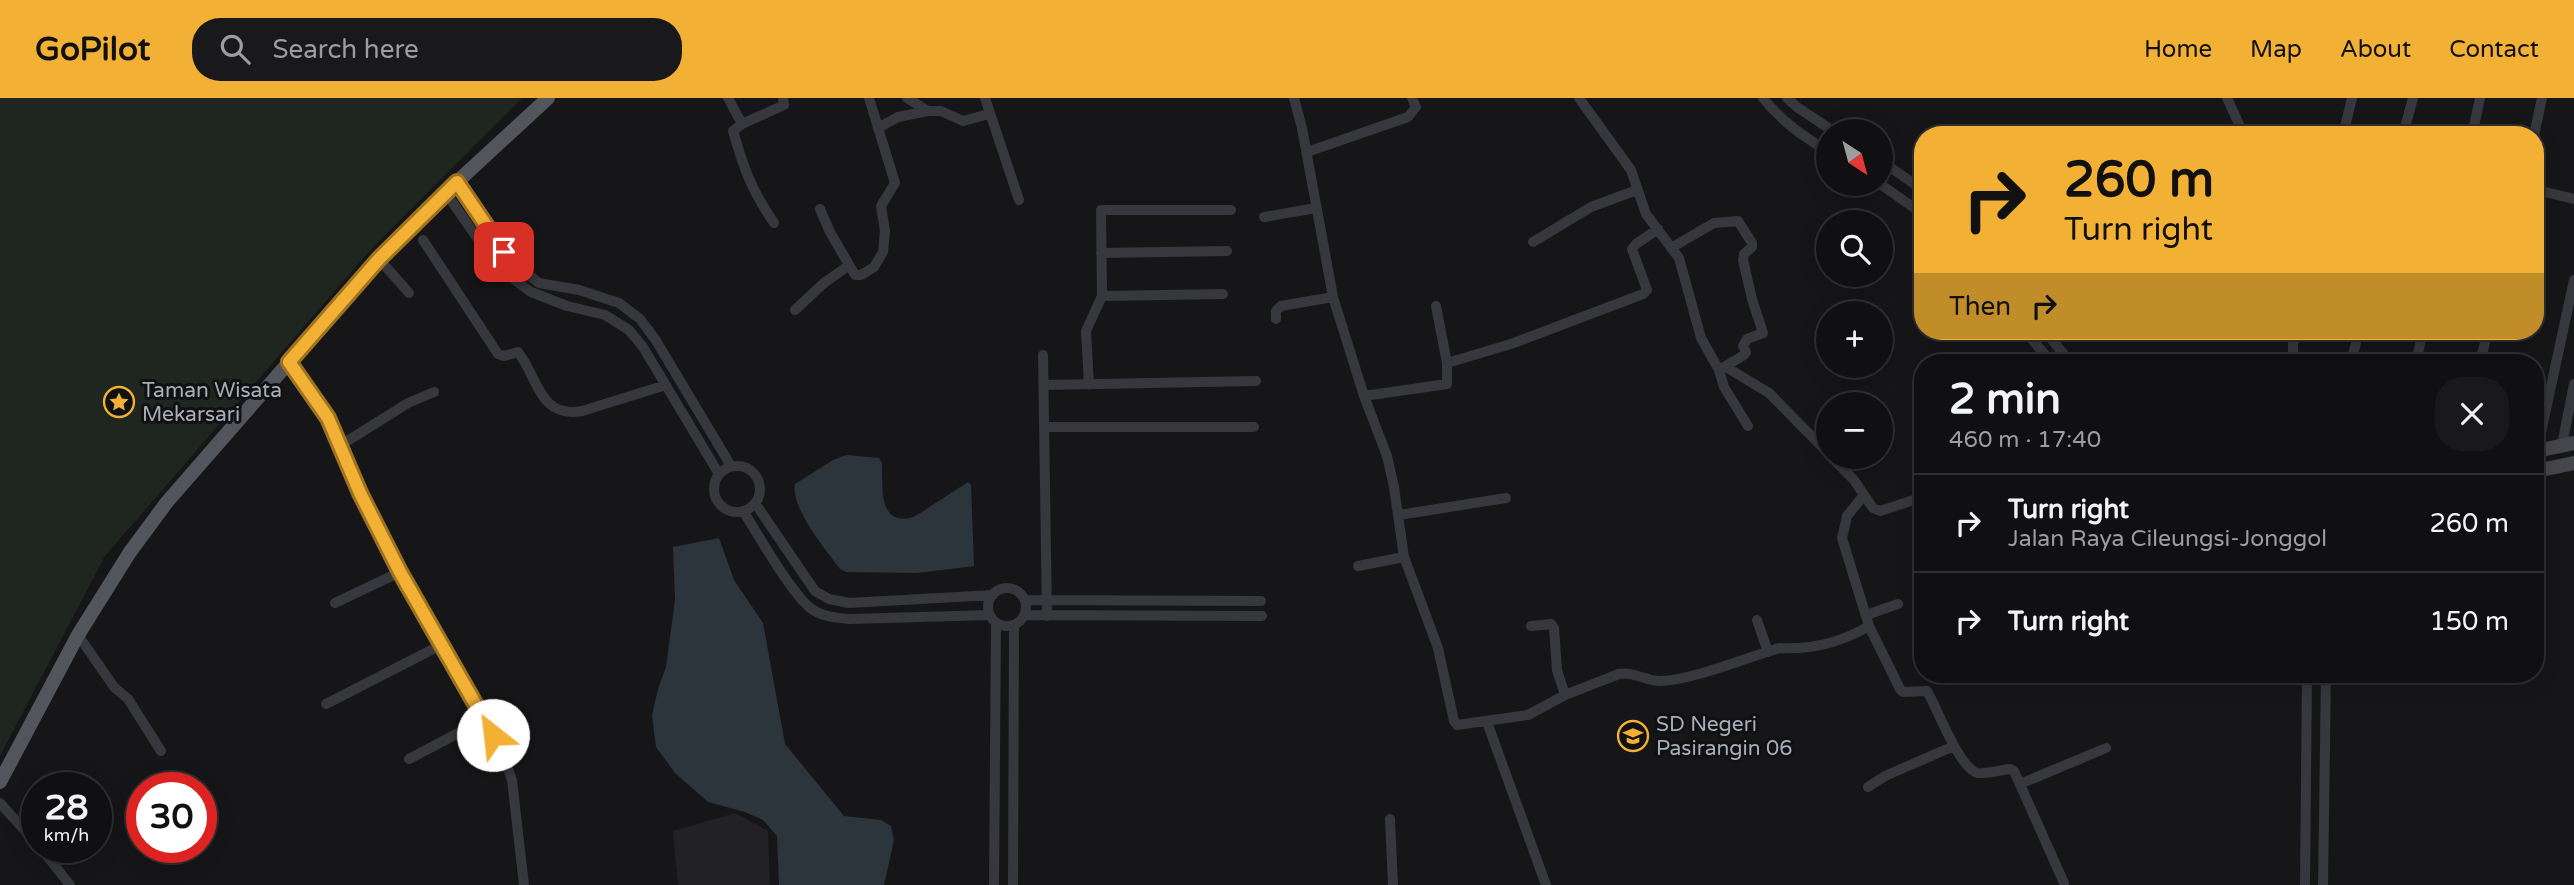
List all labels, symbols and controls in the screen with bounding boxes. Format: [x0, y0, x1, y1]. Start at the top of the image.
search box [192, 18, 682, 81]
text: GoPilot [35, 30, 150, 69]
icon: search [216, 30, 254, 68]
text: Search here [272, 34, 419, 65]
text: Home [2144, 35, 2212, 64]
text: Map [2250, 35, 2302, 64]
text: About [2340, 35, 2411, 64]
text: Contact [2449, 35, 2539, 64]
north arrow [1816, 119, 1894, 196]
map controls [1816, 119, 1893, 469]
text: 260 m [2064, 151, 2214, 210]
icon: right [1949, 154, 2040, 245]
button: search [1816, 210, 1893, 287]
text: Turn right [2064, 211, 2213, 249]
pin [474, 222, 534, 282]
icon: arrive [485, 233, 523, 271]
icon: right [2025, 287, 2063, 325]
text: Then [1949, 291, 2011, 322]
button: + [1816, 301, 1893, 378]
text: 2 min [1949, 374, 2061, 425]
button: close [2435, 377, 2509, 451]
place label: Taman Wisata Mekarsari [142, 378, 282, 427]
place icon: Taman Wisata Mekarsari [102, 385, 136, 419]
button: − [1816, 392, 1893, 469]
text: 460 m · 17:40 [1949, 426, 2101, 454]
text: Turn right [2008, 494, 2129, 525]
icon: right [1949, 504, 1987, 542]
text: 260 m [2429, 508, 2509, 539]
text: Jalan Raya Cileungsi-Jonggol [2008, 525, 2327, 553]
icon: right [1949, 602, 1987, 640]
text: Turn right [2008, 606, 2129, 637]
text: 150 m [2429, 606, 2509, 637]
position arrow [456, 698, 530, 772]
place label: SD Negeri Pasirangin 06 [1656, 712, 1792, 761]
school or university icon: SD Negeri Pasirangin 06 [1616, 719, 1650, 753]
speed limit sign: 30 [126, 772, 217, 863]
text: 28 [45, 787, 88, 829]
text: km/h [44, 824, 89, 846]

